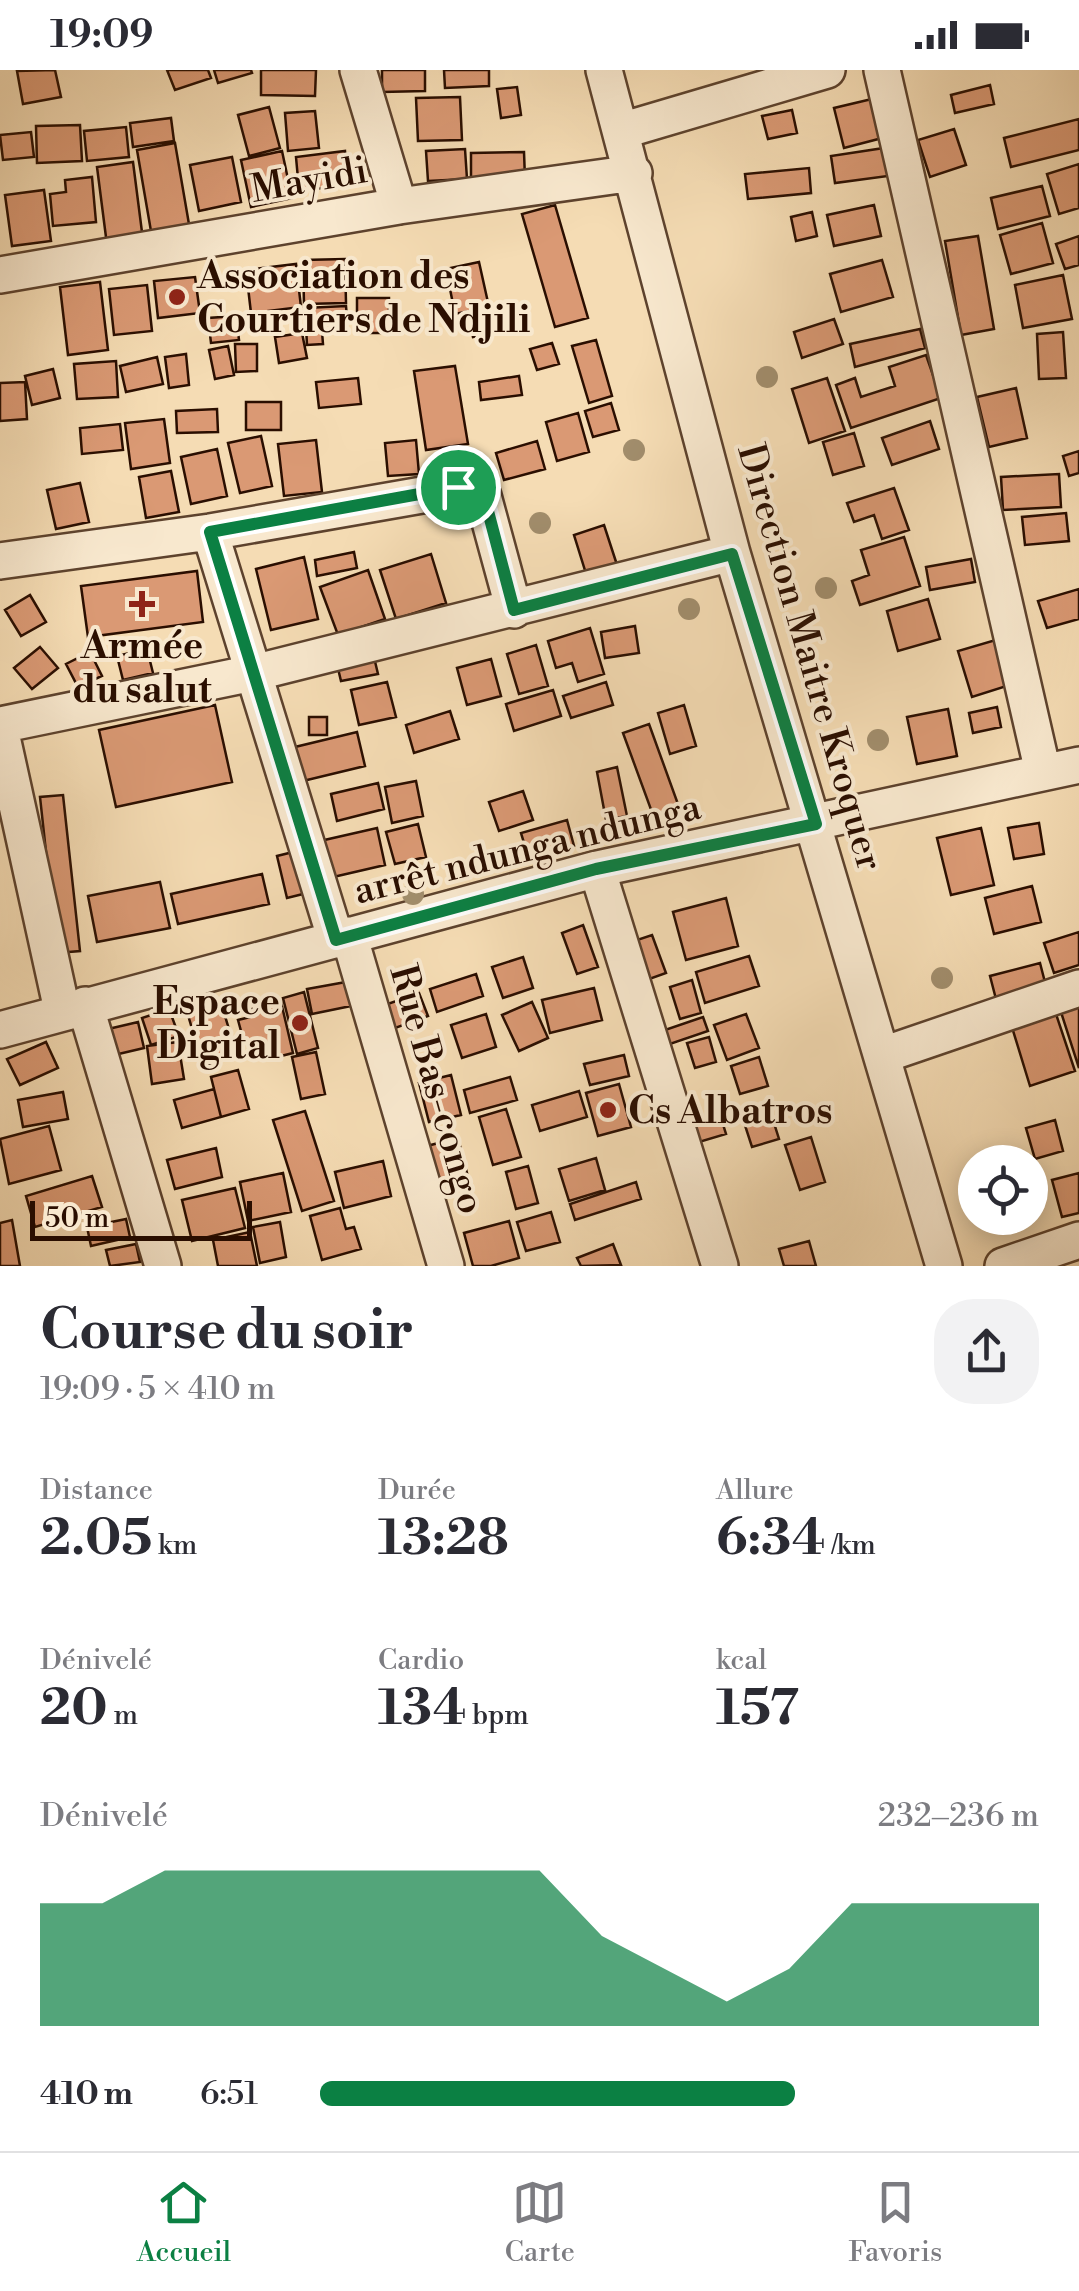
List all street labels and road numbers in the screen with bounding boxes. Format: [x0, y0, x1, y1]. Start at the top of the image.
street label: Mayidi [247, 147, 371, 214]
street label: Direction Maitre Kroquer [726, 439, 893, 876]
street label: arrêt ndunga ndunga [349, 783, 706, 915]
street label: Rue Bas-congo [379, 960, 495, 1219]

